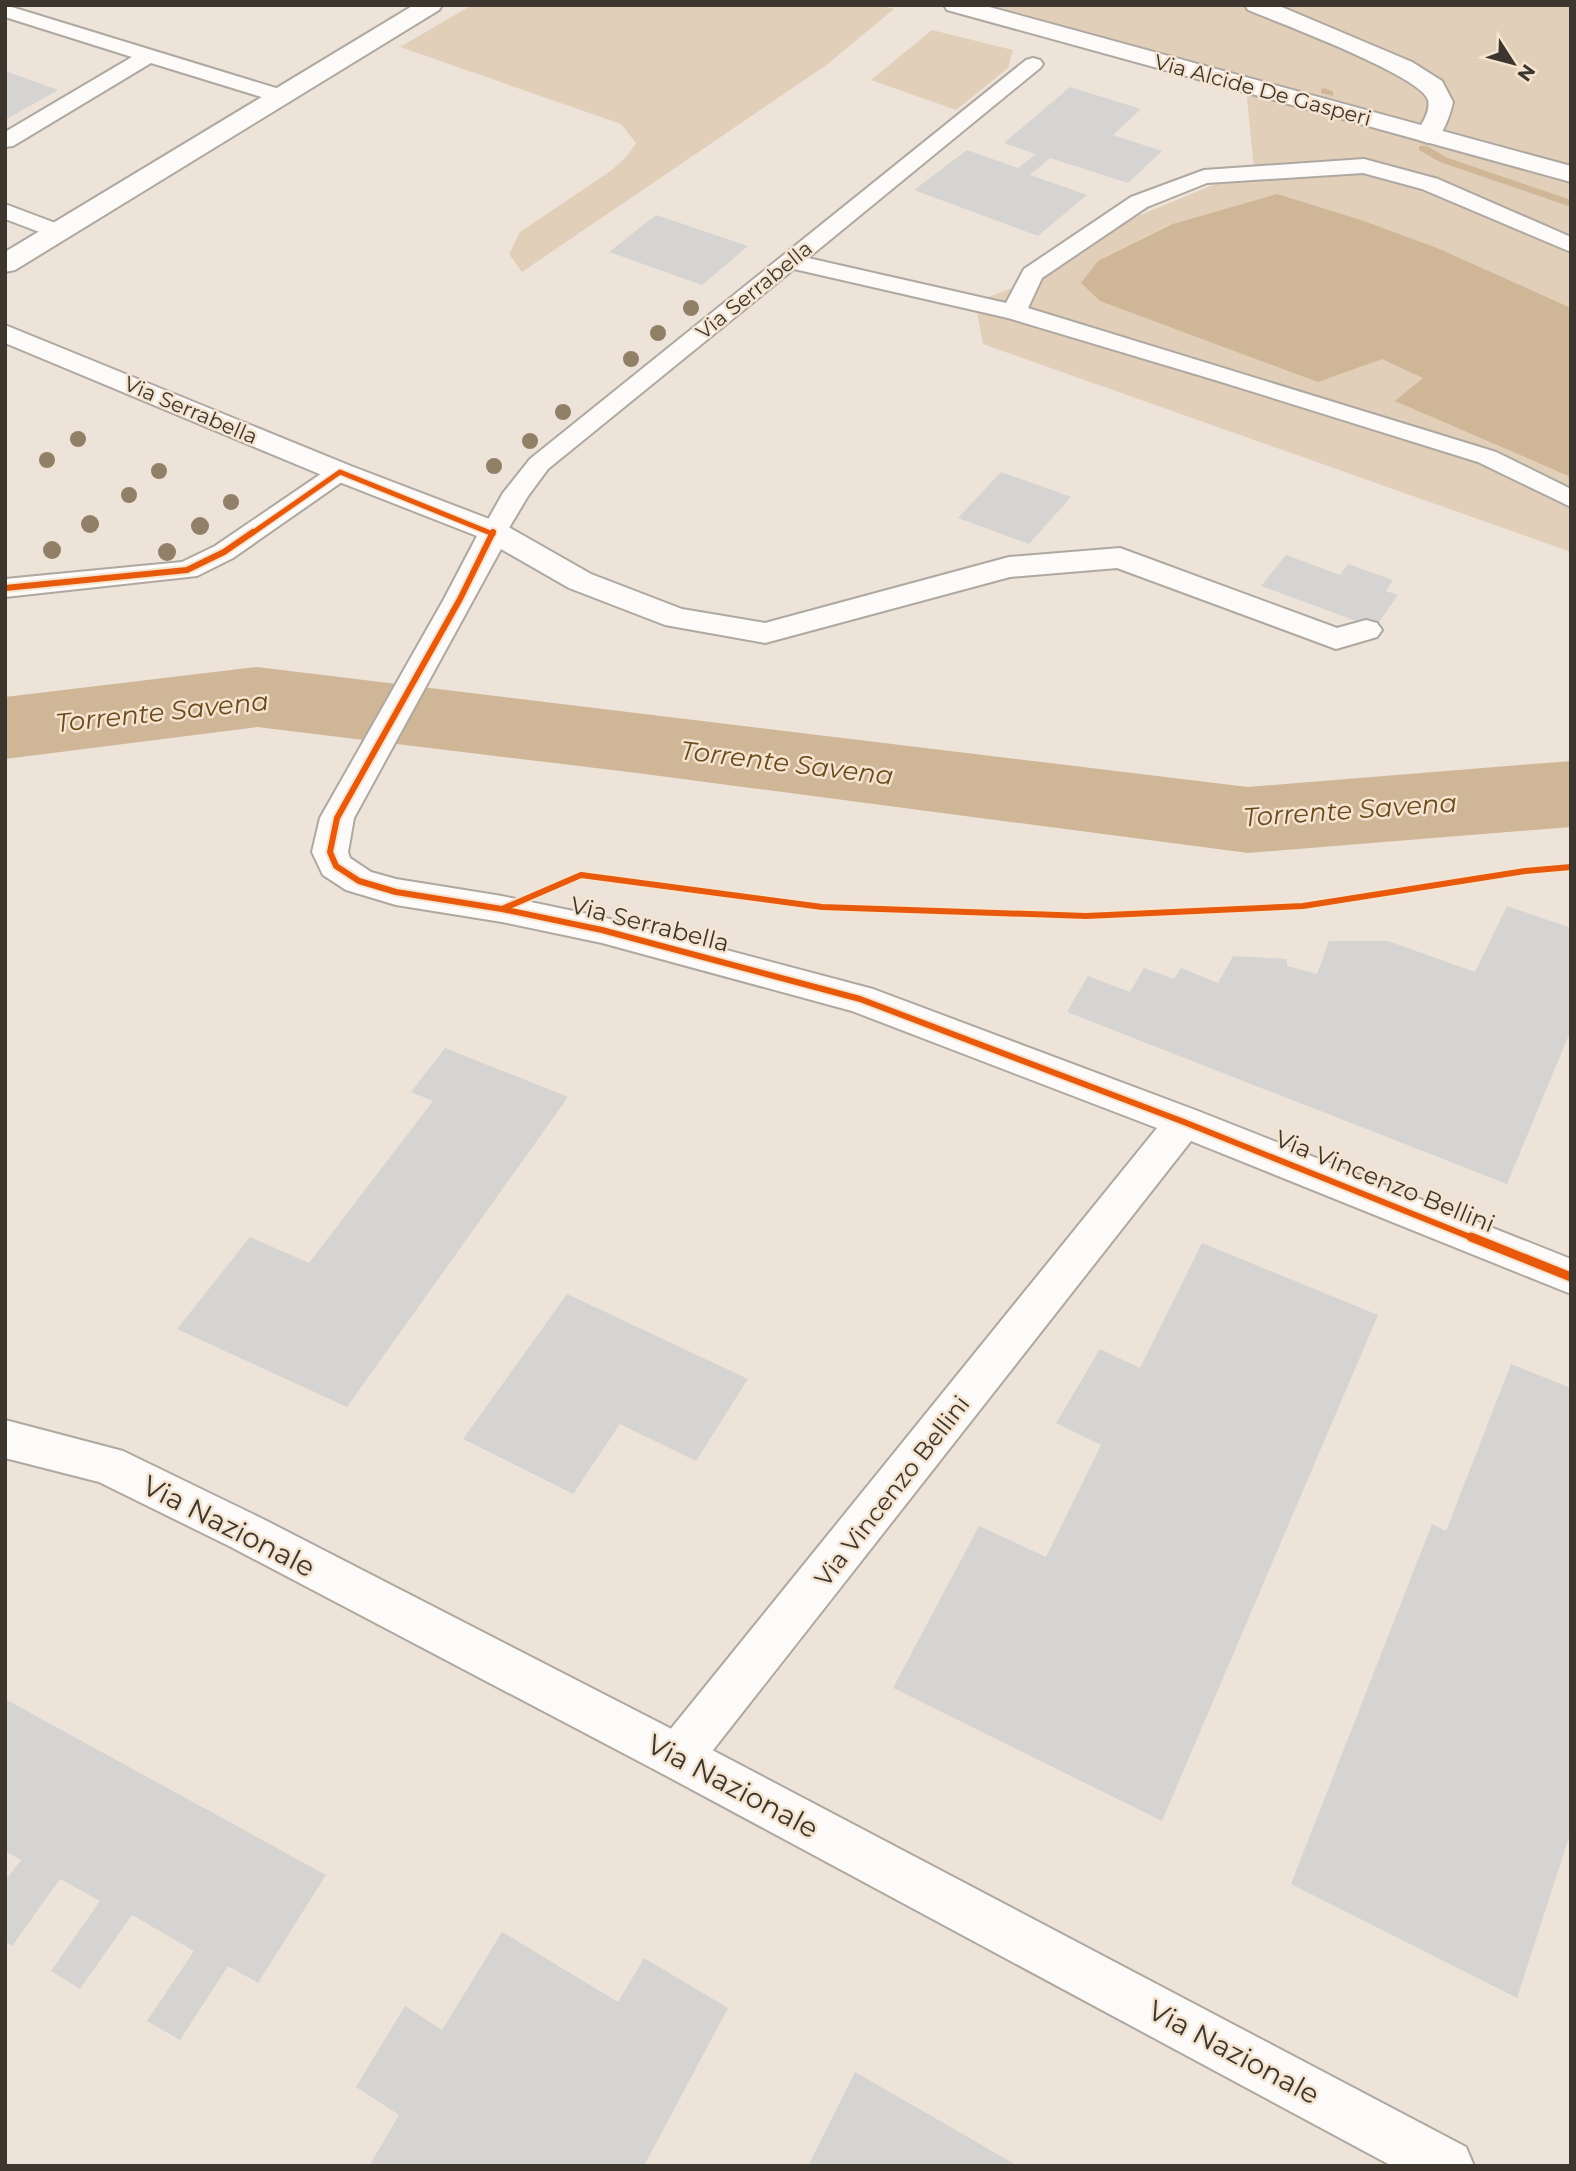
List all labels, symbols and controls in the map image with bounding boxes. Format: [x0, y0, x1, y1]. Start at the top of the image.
north arrow [1478, 28, 1548, 98]
street label: Via Alcide De Gasperi [1152, 49, 1374, 131]
text: N [1513, 60, 1540, 86]
street label: Via Serrabella [691, 236, 817, 344]
street label: Via Serrabella [121, 371, 261, 449]
water label: Torrente Savena [54, 685, 270, 739]
water label: Torrente Savena [679, 734, 895, 792]
water label: Torrente Savena [1242, 787, 1458, 833]
street label: Via Serrabella [568, 890, 732, 958]
street label: Via Vincenzo Bellini [1271, 1124, 1499, 1238]
street label: Via Vincenzo Bellini [808, 1390, 976, 1592]
street label: Via Nazionale [137, 1468, 321, 1584]
street label: Via Nazionale [642, 1727, 824, 1845]
street label: Via Nazionale [1143, 1993, 1325, 2111]

